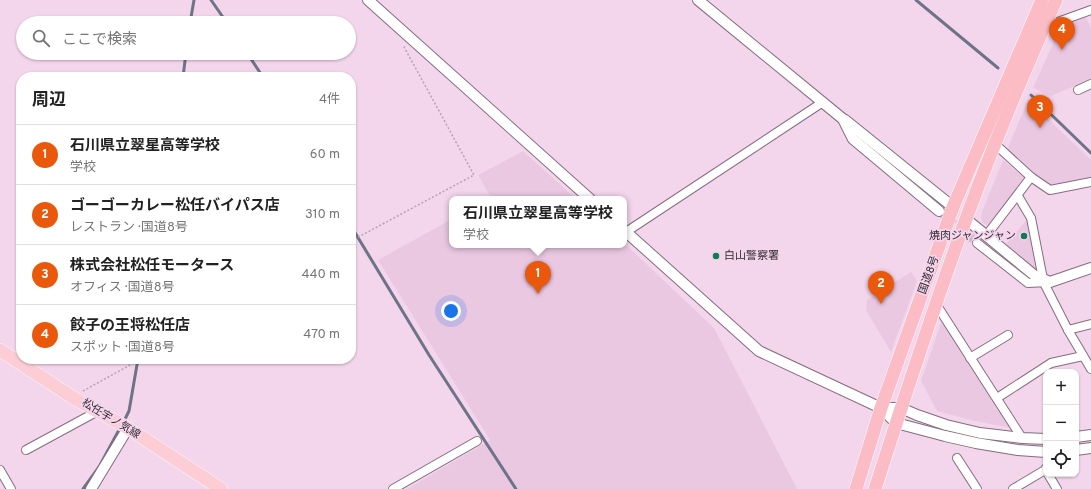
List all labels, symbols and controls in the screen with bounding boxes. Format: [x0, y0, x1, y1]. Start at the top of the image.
search box [16, 16, 356, 60]
pin: 4 [1049, 17, 1075, 50]
icon: search [30, 27, 52, 49]
text: ここで検索 [62, 31, 137, 50]
text: 周辺 [32, 90, 66, 112]
text: 4件 [319, 92, 340, 108]
pin: 3 [1027, 95, 1053, 128]
text: 石川県立翠星高等学校 [70, 137, 220, 156]
text: 1 [42, 147, 48, 163]
text: 60 m [310, 147, 340, 163]
text: 学校 [70, 160, 96, 176]
popup [449, 196, 627, 248]
text: ゴーゴーカレー松任バイパス店 [70, 197, 280, 216]
text: 石川県立翠星高等学校 [463, 205, 613, 224]
text: 2 [41, 207, 49, 223]
text: 310 m [305, 207, 340, 223]
text: レストラン · 国道8号 [70, 220, 188, 236]
text: 学校 [463, 228, 489, 244]
place label: 焼肉ジャンジャン [929, 229, 1016, 243]
marker: 焼肉ジャンジャン [1019, 231, 1029, 241]
place label: 白山警察署 [724, 249, 779, 263]
marker: 白山警察署 [711, 251, 721, 261]
street label: 国道8号 [916, 254, 942, 296]
text: 株式会社松任モータース [70, 257, 234, 276]
pin: 1 [525, 261, 551, 294]
text: 3 [41, 267, 49, 283]
text: 440 m [301, 267, 340, 283]
pin: 2 [868, 271, 894, 304]
text: オフィス · 国道8号 [70, 280, 175, 296]
your location [441, 301, 461, 321]
text: 餃子の王将松任店 [70, 317, 190, 336]
text: 4 [41, 327, 49, 343]
text: 470 m [303, 327, 340, 343]
text: スポット · 国道8号 [70, 340, 175, 356]
map controls [1043, 369, 1079, 477]
button: + [1043, 369, 1079, 405]
street label: 松任宇ノ気線 [79, 396, 143, 442]
button: − [1043, 405, 1079, 441]
button: locate [1043, 441, 1079, 477]

